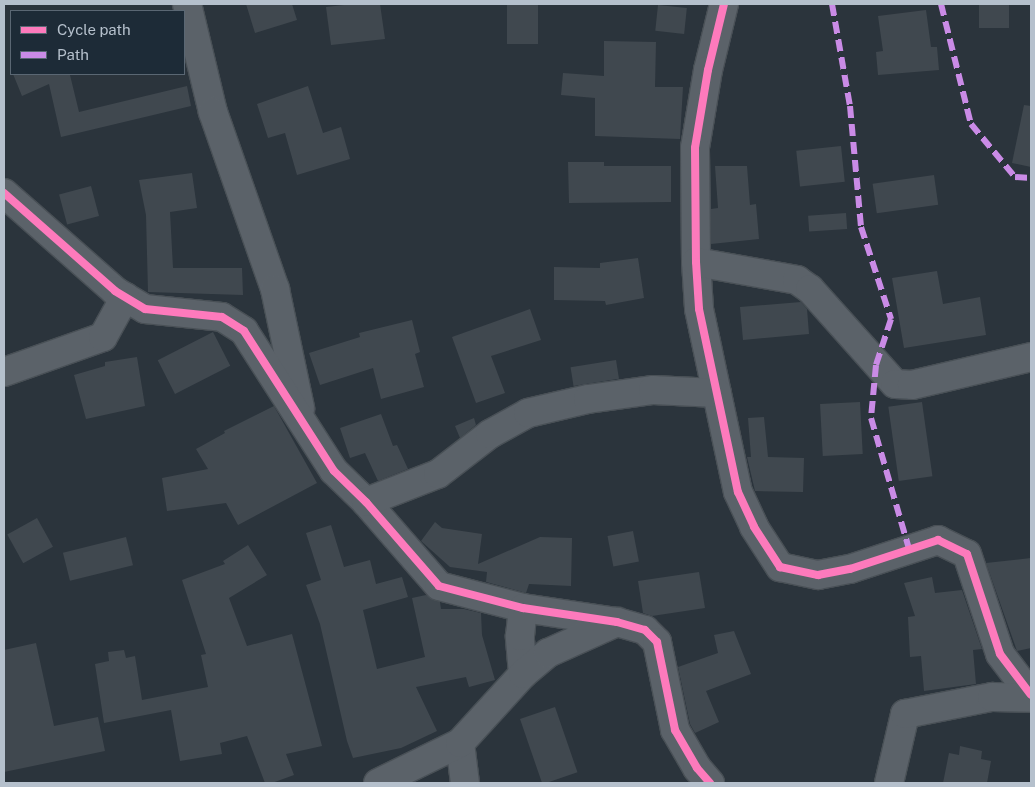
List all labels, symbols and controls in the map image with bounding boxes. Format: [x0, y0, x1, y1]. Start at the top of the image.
legend [10, 10, 185, 75]
text: Cycle path [57, 21, 131, 38]
text: Path [57, 46, 89, 63]

